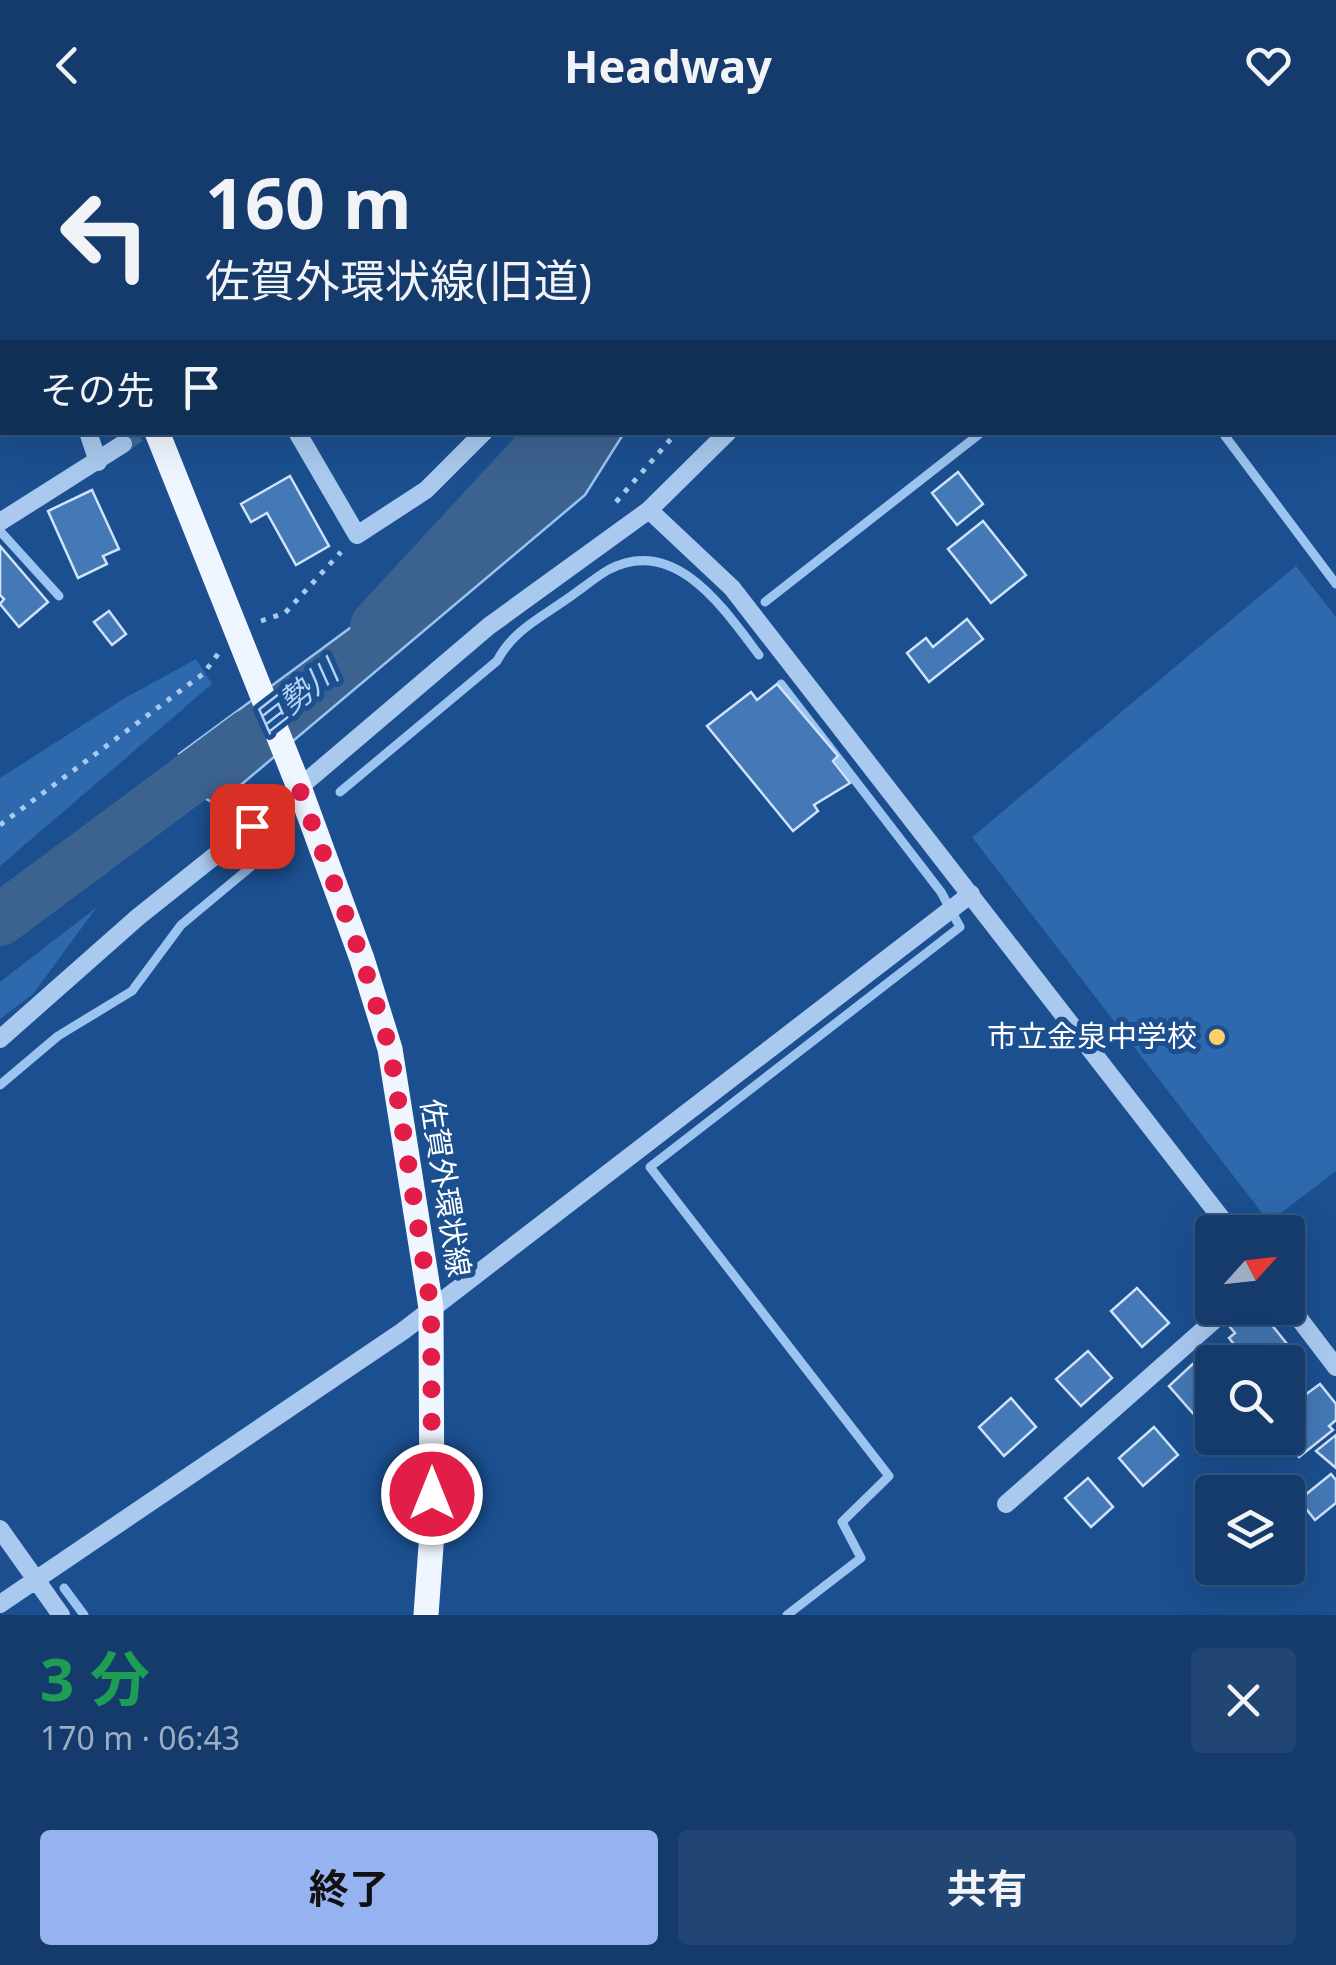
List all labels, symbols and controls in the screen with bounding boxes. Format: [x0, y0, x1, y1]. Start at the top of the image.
text: Headway [564, 35, 772, 96]
icon: back [40, 38, 95, 93]
icon: heart [1241, 38, 1296, 93]
text: 160 m [205, 154, 412, 250]
icon: left [40, 170, 170, 300]
text: 佐賀外環状線(旧道) [205, 249, 592, 310]
icon: arrive [174, 360, 229, 415]
text: その先 [40, 363, 154, 415]
water label: 巨勢川 [244, 647, 348, 742]
pin [210, 784, 295, 869]
icon: arrive [225, 799, 280, 854]
place label: 市立金泉中学校 [987, 1015, 1197, 1056]
marker: 市立金泉中学校 [1206, 1026, 1228, 1048]
street label: 佐賀外環状線 [412, 1096, 481, 1280]
north arrow [1195, 1215, 1305, 1325]
map controls [1195, 1215, 1305, 1585]
button: search [1195, 1345, 1305, 1455]
position arrow [380, 1442, 484, 1546]
button: layers [1195, 1475, 1305, 1585]
text: 3 分 [40, 1637, 150, 1719]
button: close [1191, 1648, 1296, 1753]
text: 170 m · 06:43 [40, 1716, 240, 1759]
button: 終了 [40, 1830, 658, 1945]
button: 共有 [678, 1830, 1296, 1945]

